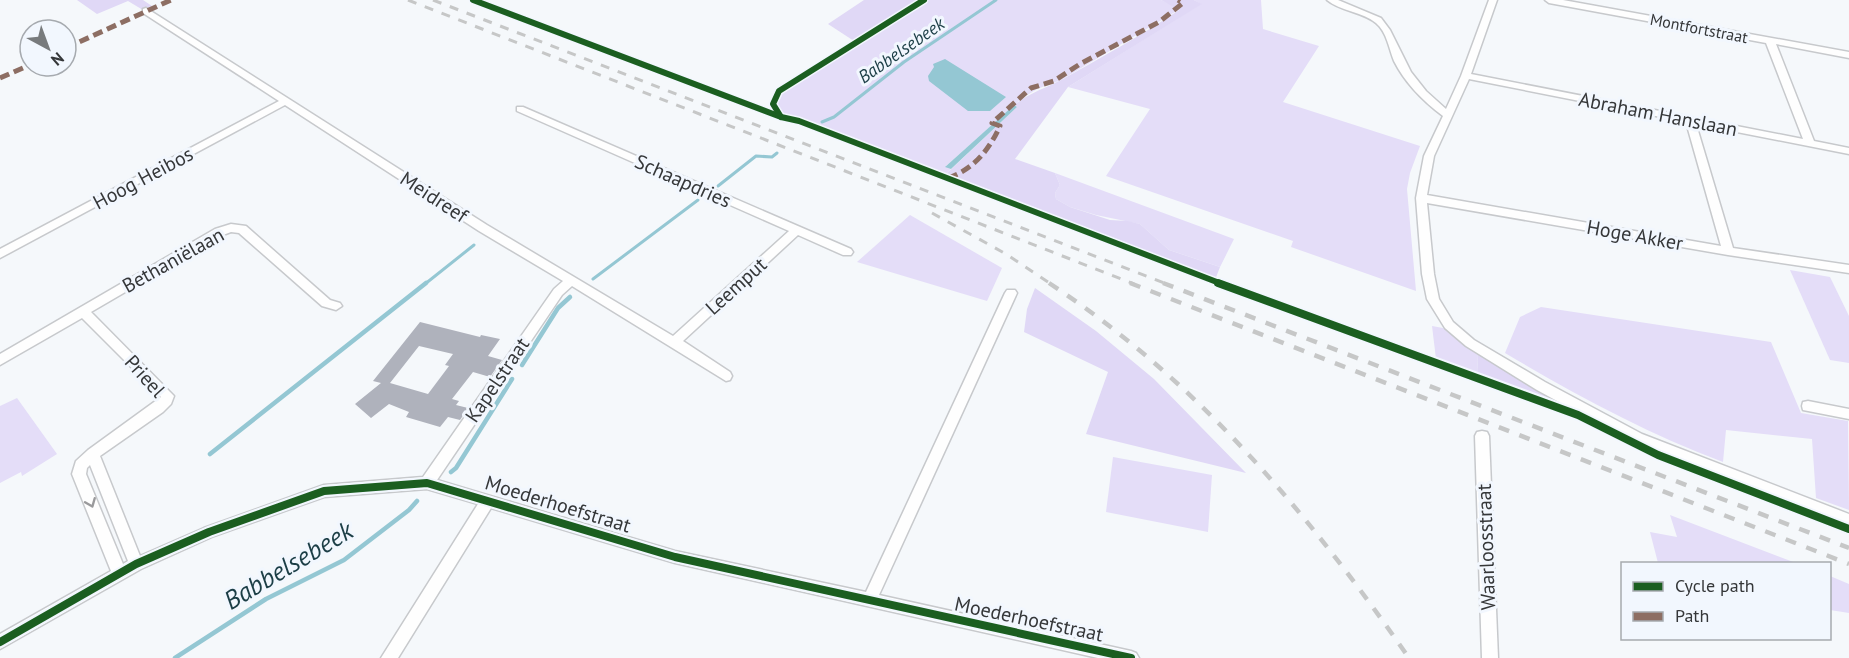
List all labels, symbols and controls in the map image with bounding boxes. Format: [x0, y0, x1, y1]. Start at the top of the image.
street label: Montfortstraat [1648, 9, 1750, 47]
water label: Babbelsebeek [853, 11, 949, 88]
north arrow [18, 18, 78, 78]
text: N [47, 48, 68, 70]
street label: Abraham Hanslaan [1576, 86, 1740, 142]
street label: Hoog Heibos [88, 141, 198, 215]
street label: Schaapdries [631, 148, 735, 214]
street label: Meidreef [395, 166, 474, 229]
street label: Hoge Akker [1585, 214, 1685, 256]
street label: Bethaniëlaan [117, 221, 229, 299]
street label: Leemput [700, 251, 772, 320]
street label: Kapelstraat [459, 332, 535, 427]
street label: Prieel [119, 349, 171, 403]
street label: Moederhoefstraat [482, 469, 634, 539]
street label: Waarloosstraat [1471, 483, 1501, 611]
one-way arrow [84, 496, 96, 507]
water label: Babbelsebeek [217, 513, 360, 616]
legend [1621, 562, 1831, 640]
text: Cycle path [1675, 574, 1755, 597]
street label: Moederhoefstraat [952, 591, 1106, 647]
text: Path [1675, 604, 1709, 627]

